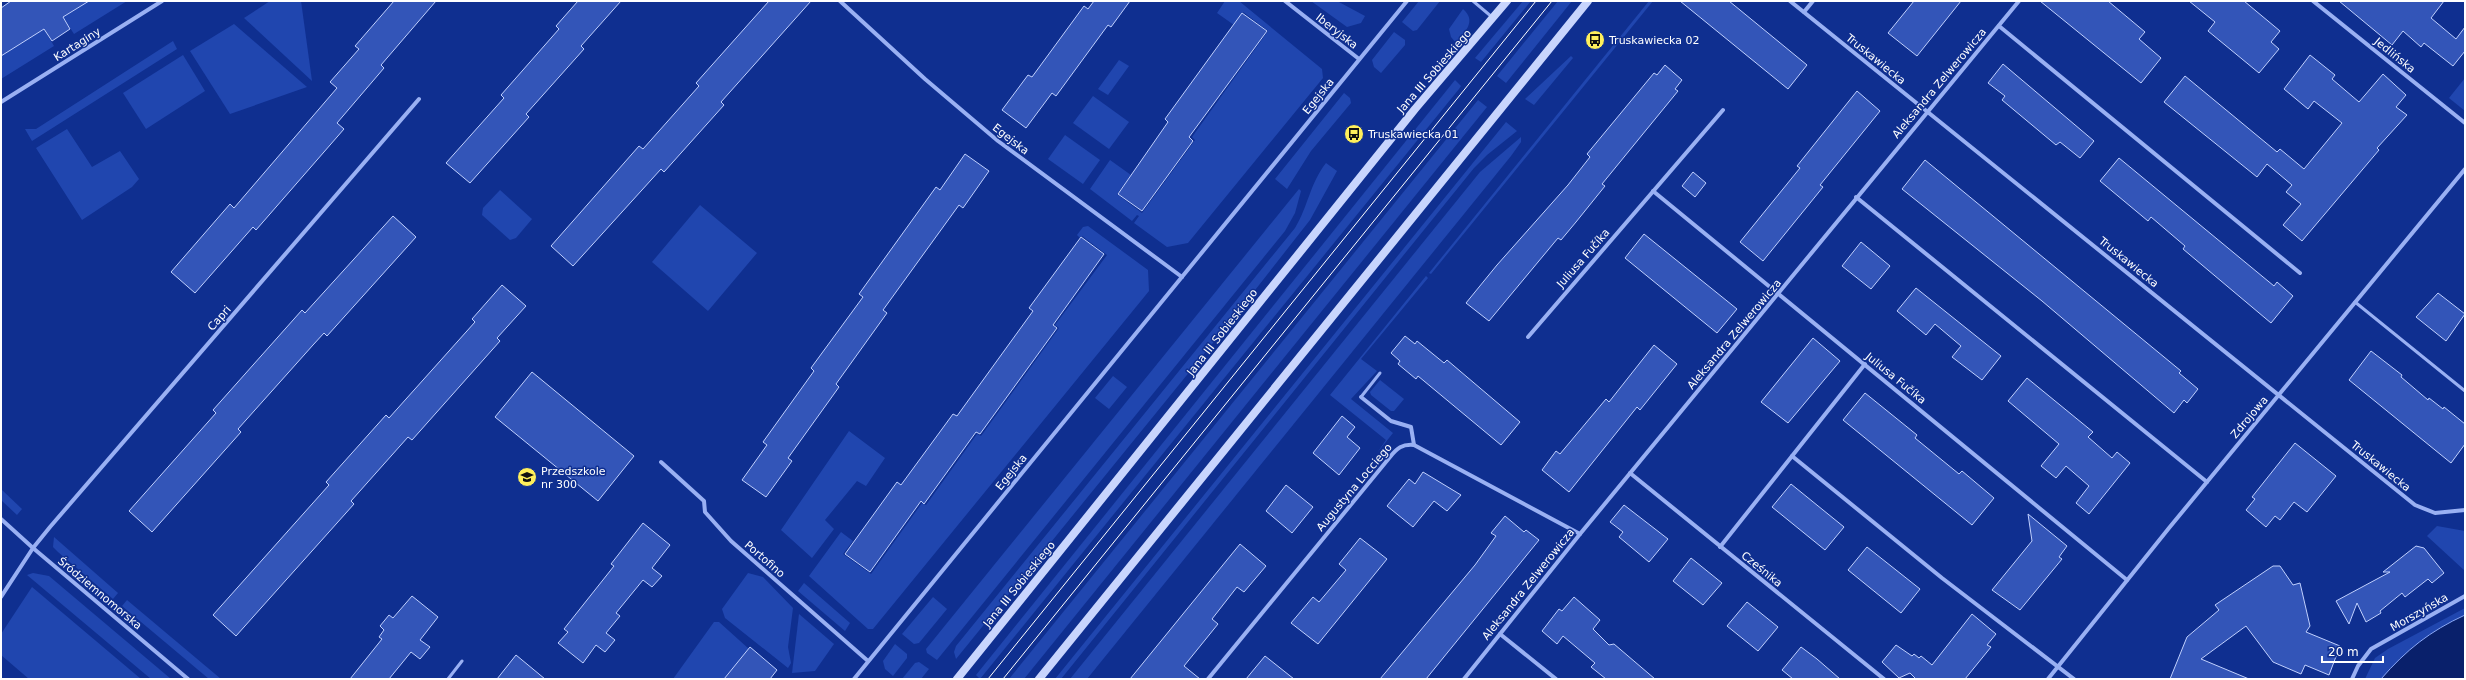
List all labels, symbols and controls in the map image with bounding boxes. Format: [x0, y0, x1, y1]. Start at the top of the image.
street label: Iberyjska [1313, 11, 1360, 52]
street label: Kartaginy [51, 25, 104, 64]
street label: Aleksandra Zelwerowicza [1890, 26, 1989, 141]
street label: Jana III Sobieskiego [1394, 27, 1474, 117]
bus stop icon: Truskawiecka 02 [1584, 29, 1606, 51]
street label: Truskawiecka [1842, 31, 1908, 87]
place label: Truskawiecka 02 [1608, 34, 1700, 47]
street label: Jedlińska [2371, 34, 2418, 76]
street label: Egejska [1300, 76, 1337, 117]
street label: Egejska [990, 121, 1031, 158]
bus stop icon: Truskawiecka 01 [1343, 123, 1365, 145]
place label: Truskawiecka 01 [1367, 128, 1459, 141]
street label: Juliusa Fučíka [1554, 226, 1613, 291]
street label: Truskawiecka [2095, 234, 2161, 290]
street label: Aleksandra Zelwerowicza [1685, 277, 1784, 392]
street label: Jana III Sobieskiego [1184, 286, 1260, 379]
street label: Capri [205, 303, 234, 334]
street label: Juliusa Fučíka [1862, 349, 1929, 407]
street label: Zdrojowa [2228, 394, 2271, 441]
street label: Truskawiecka [2347, 438, 2413, 494]
street label: Augustyna Locciego [1314, 441, 1395, 534]
street label: Egejska [993, 452, 1030, 493]
place label: Przedszkole nr 300 [541, 465, 606, 491]
school or university icon: Przedszkole nr 300 [516, 466, 538, 488]
street label: Aleksandra Zelwerowicza [1479, 526, 1577, 643]
street label: Portofino [742, 538, 788, 581]
street label: Jana III Sobieskiego [980, 539, 1058, 631]
street label: Cześnika [1739, 549, 1785, 590]
street label: Śródziemnomorska [55, 554, 144, 632]
street label: Morszyńska [2388, 591, 2450, 634]
scale bar [2322, 638, 2383, 664]
text: 20 m [2328, 645, 2359, 659]

